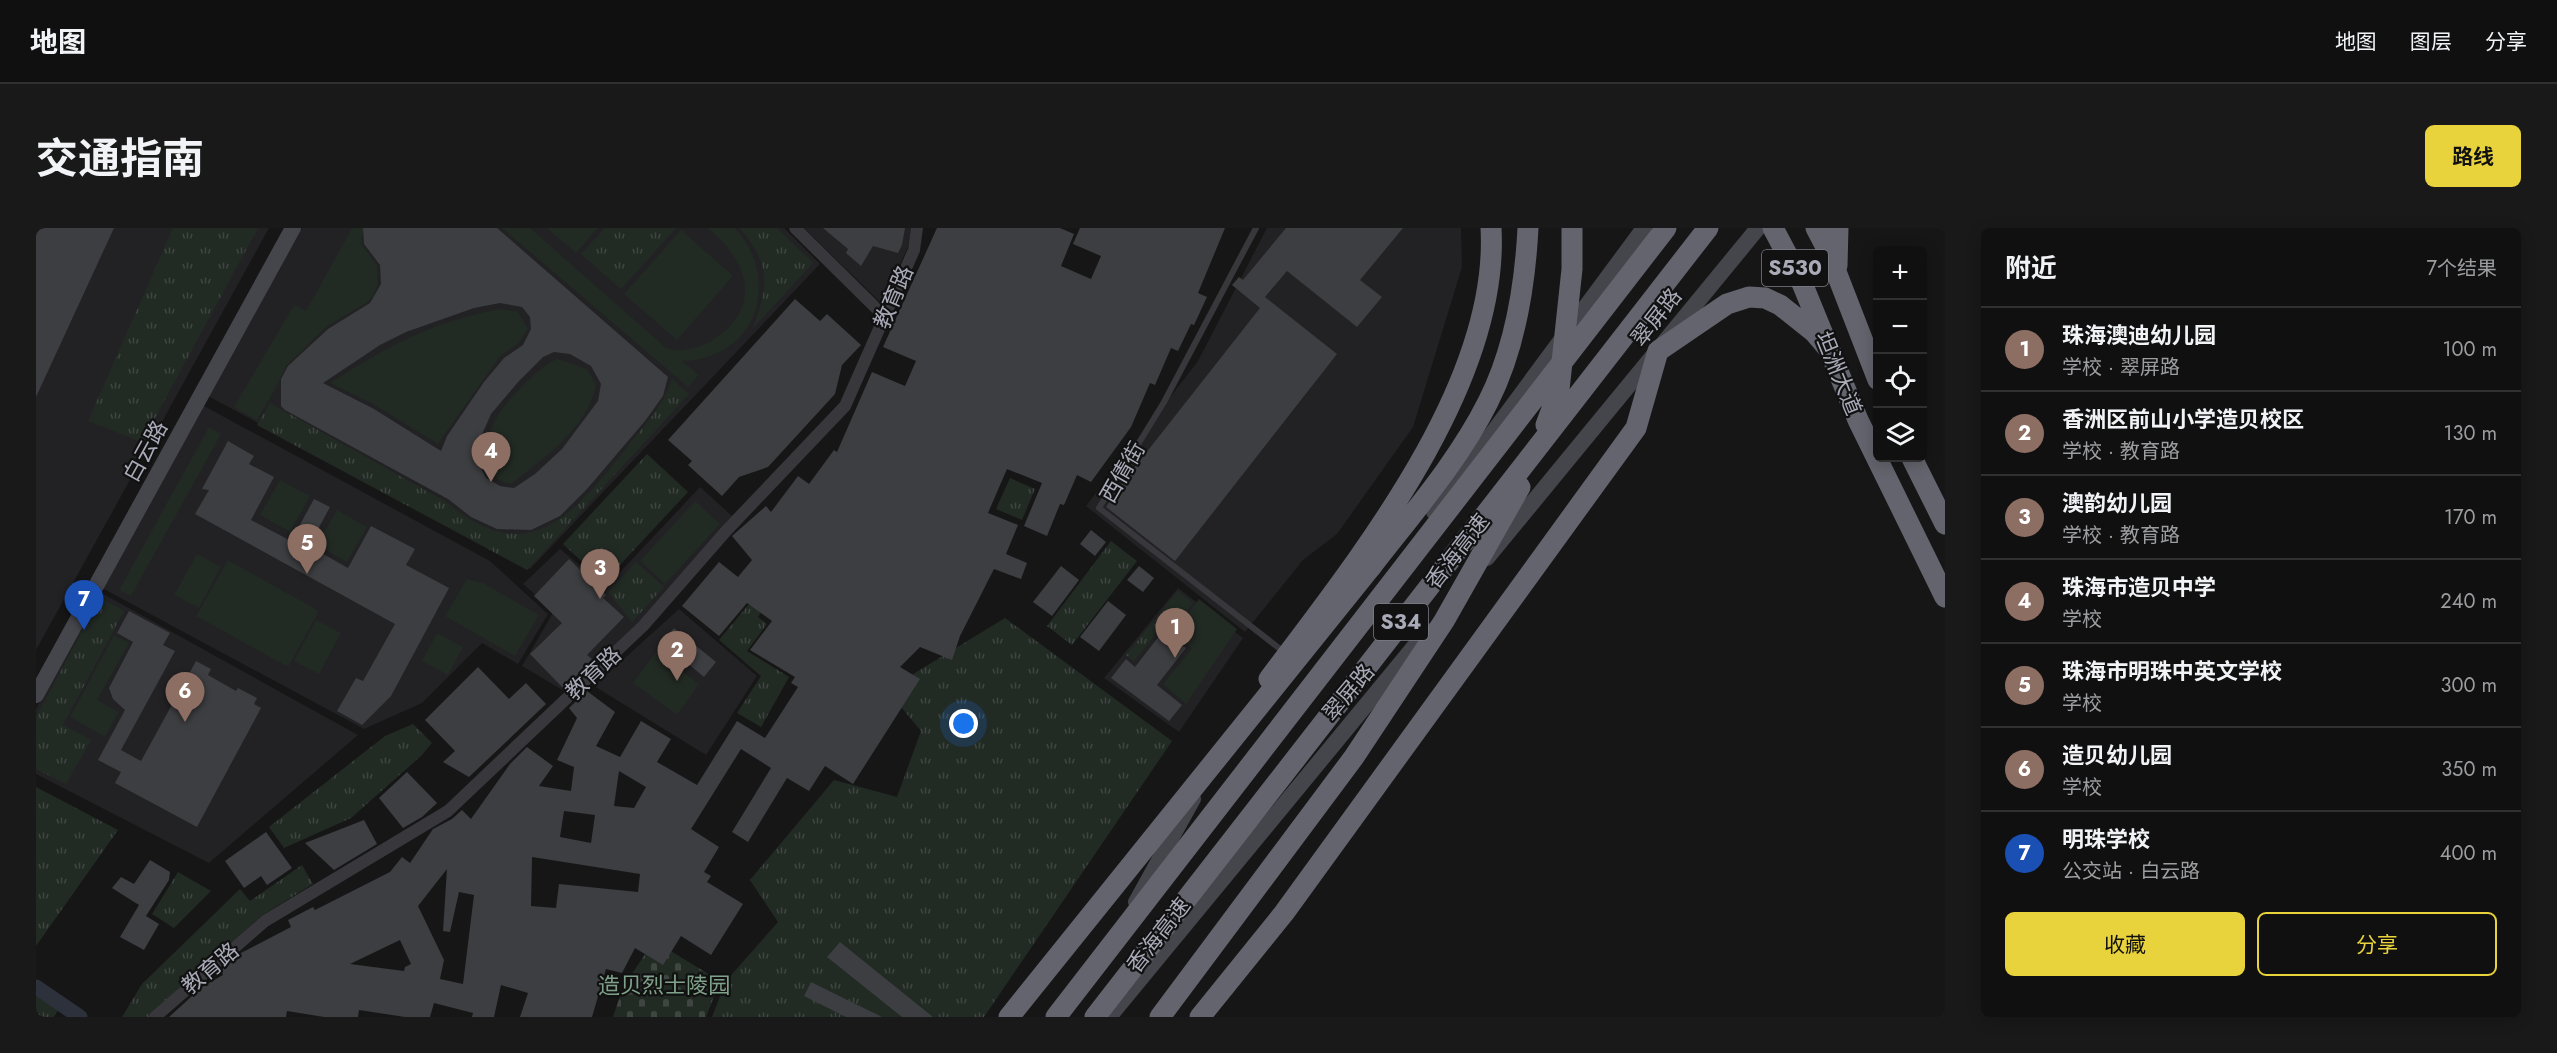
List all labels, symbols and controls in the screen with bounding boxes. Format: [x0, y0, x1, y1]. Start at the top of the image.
text: 地图 [30, 22, 86, 63]
text: 地图 [2335, 27, 2377, 57]
text: 图层 [2410, 27, 2452, 57]
text: 分享 [2485, 27, 2527, 57]
button: 路线 [2425, 125, 2521, 187]
text: 交通指南 [36, 128, 204, 189]
map controls [1873, 246, 1927, 462]
button: + [1873, 246, 1927, 300]
text: 附近 [2005, 249, 2057, 287]
road number: S530 [1762, 250, 1828, 286]
text: 7个结果 [2427, 254, 2497, 283]
street label: 教育路 [865, 260, 921, 334]
street label: 翠屏路 [1623, 281, 1689, 353]
button: − [1873, 300, 1927, 354]
text: 珠海澳迪幼儿园 [2062, 319, 2216, 351]
street label: 坦洲大道 [1808, 326, 1870, 420]
text: 1 [2019, 335, 2030, 364]
text: 100 m [2442, 335, 2497, 364]
text: 学校 · 翠屏路 [2062, 353, 2180, 382]
button: locate [1873, 354, 1927, 408]
text: 香洲区前山小学造贝校区 [2062, 403, 2304, 435]
button: layers [1873, 408, 1927, 462]
street label: 白云路 [115, 414, 175, 488]
text: 2 [2018, 419, 2031, 448]
text: 130 m [2443, 419, 2497, 448]
pin: 4 [472, 432, 510, 482]
street label: 西倩街 [1092, 435, 1152, 509]
text: 学校 · 教育路 [2062, 437, 2180, 466]
text: 澳韵幼儿园 [2062, 487, 2172, 519]
text: 3 [2018, 503, 2031, 532]
text: 170 m [2444, 503, 2497, 532]
street label: 香海高速 [1417, 506, 1497, 596]
text: 学校 · 教育路 [2062, 521, 2180, 550]
pin: 5 [288, 524, 326, 574]
pin: 3 [580, 550, 620, 599]
text: 珠海市造贝中学 [2062, 571, 2216, 603]
pin: 7 [64, 580, 104, 630]
text: 4 [2018, 587, 2031, 616]
text: 240 m [2440, 587, 2497, 616]
road number: S34 [1374, 604, 1428, 640]
text: 学校 [2062, 605, 2102, 634]
pin: 1 [1156, 608, 1194, 658]
pin: 2 [658, 632, 696, 681]
street label: 教育路 [558, 639, 628, 707]
text: 珠海市明珠中英文学校 [2062, 655, 2282, 687]
street label: 翠屏路 [1315, 656, 1381, 728]
text: 5 [2018, 671, 2031, 700]
text: 300 m [2440, 671, 2497, 700]
pin: 6 [166, 672, 204, 722]
text: 学校 [2062, 689, 2102, 718]
your location [949, 709, 978, 738]
text: 造贝幼儿园 [2062, 739, 2172, 771]
text: 6 [2018, 755, 2031, 784]
text: 350 m [2441, 755, 2497, 784]
text: 学校 [2062, 773, 2102, 802]
text: 明珠学校 [2062, 823, 2150, 855]
text: 7 [2018, 839, 2031, 868]
text: 400 m [2440, 839, 2497, 868]
text: 公交站 · 白云路 [2062, 857, 2200, 886]
street label: 香海高速 [1118, 890, 1198, 980]
button: 收藏 [2005, 912, 2245, 976]
button: 分享 [2257, 912, 2497, 976]
street label: 教育路 [174, 935, 246, 1001]
park label: 造贝烈士陵园 [598, 969, 730, 1001]

